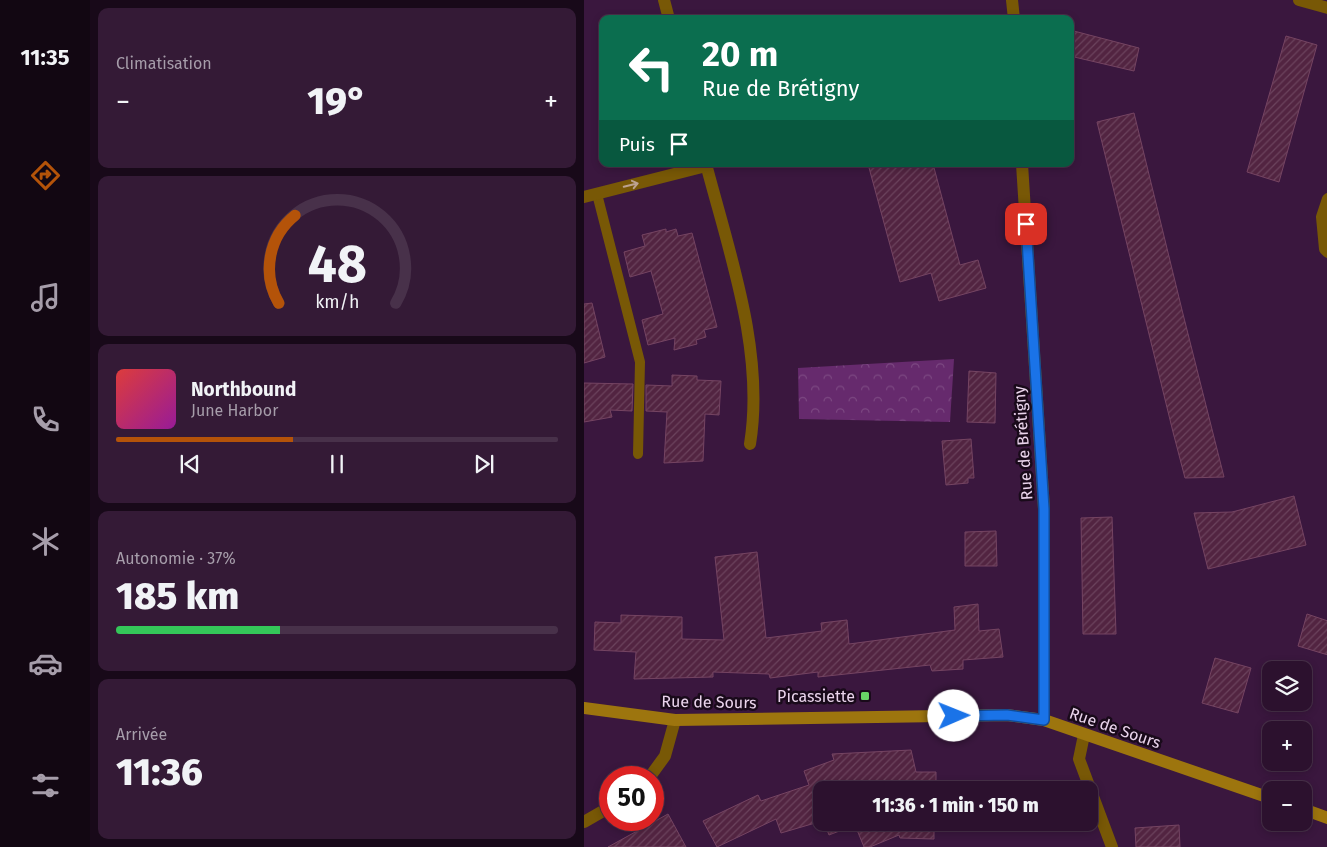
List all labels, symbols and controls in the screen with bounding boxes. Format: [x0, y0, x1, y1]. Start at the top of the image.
text: 20 m [702, 33, 778, 75]
icon: left [619, 35, 684, 100]
text: 11:35 [21, 44, 69, 71]
text: Climatisation [116, 54, 212, 73]
text: Rue de Brétigny [702, 75, 859, 102]
text: 19° [307, 78, 367, 124]
text: − [116, 85, 130, 118]
text: + [544, 85, 558, 118]
icon: arrive [665, 130, 693, 158]
text: Puis [619, 133, 655, 156]
icon: directions [28, 158, 63, 193]
one-way arrow [623, 180, 639, 189]
pin [1005, 203, 1047, 245]
icon: arrive [1012, 210, 1040, 238]
text: 48 [307, 233, 367, 296]
icon: music [28, 280, 63, 315]
text: km/h [315, 291, 359, 313]
text: Northbound [191, 378, 296, 401]
street label: Rue de Brétigny [1010, 385, 1036, 501]
text: June Harbor [191, 401, 278, 420]
icon: phone [28, 402, 63, 437]
icon: previous [176, 450, 204, 478]
icon: pause [323, 450, 351, 478]
icon: next [470, 450, 498, 478]
icon: climate [28, 524, 63, 559]
text: Autonomie · 37% [116, 549, 236, 568]
text: 185 km [116, 573, 239, 619]
icon: car [28, 646, 63, 681]
map controls [1262, 661, 1312, 831]
button: layers [1262, 661, 1312, 711]
place label: Picassiette [777, 687, 855, 706]
position arrow [927, 689, 979, 741]
marker: Picassiette [859, 690, 871, 702]
street label: Rue de Sours [661, 692, 757, 712]
street label: Rue de Sours [1067, 704, 1163, 752]
button: + [1262, 721, 1312, 771]
text: Arrivée [116, 725, 167, 744]
text: 11:36 [116, 749, 203, 795]
speed limit sign: 50 [599, 766, 664, 831]
icon: filters [28, 768, 63, 803]
button: − [1262, 781, 1312, 831]
text: 11:36 · 1 min · 150 m [872, 794, 1039, 817]

